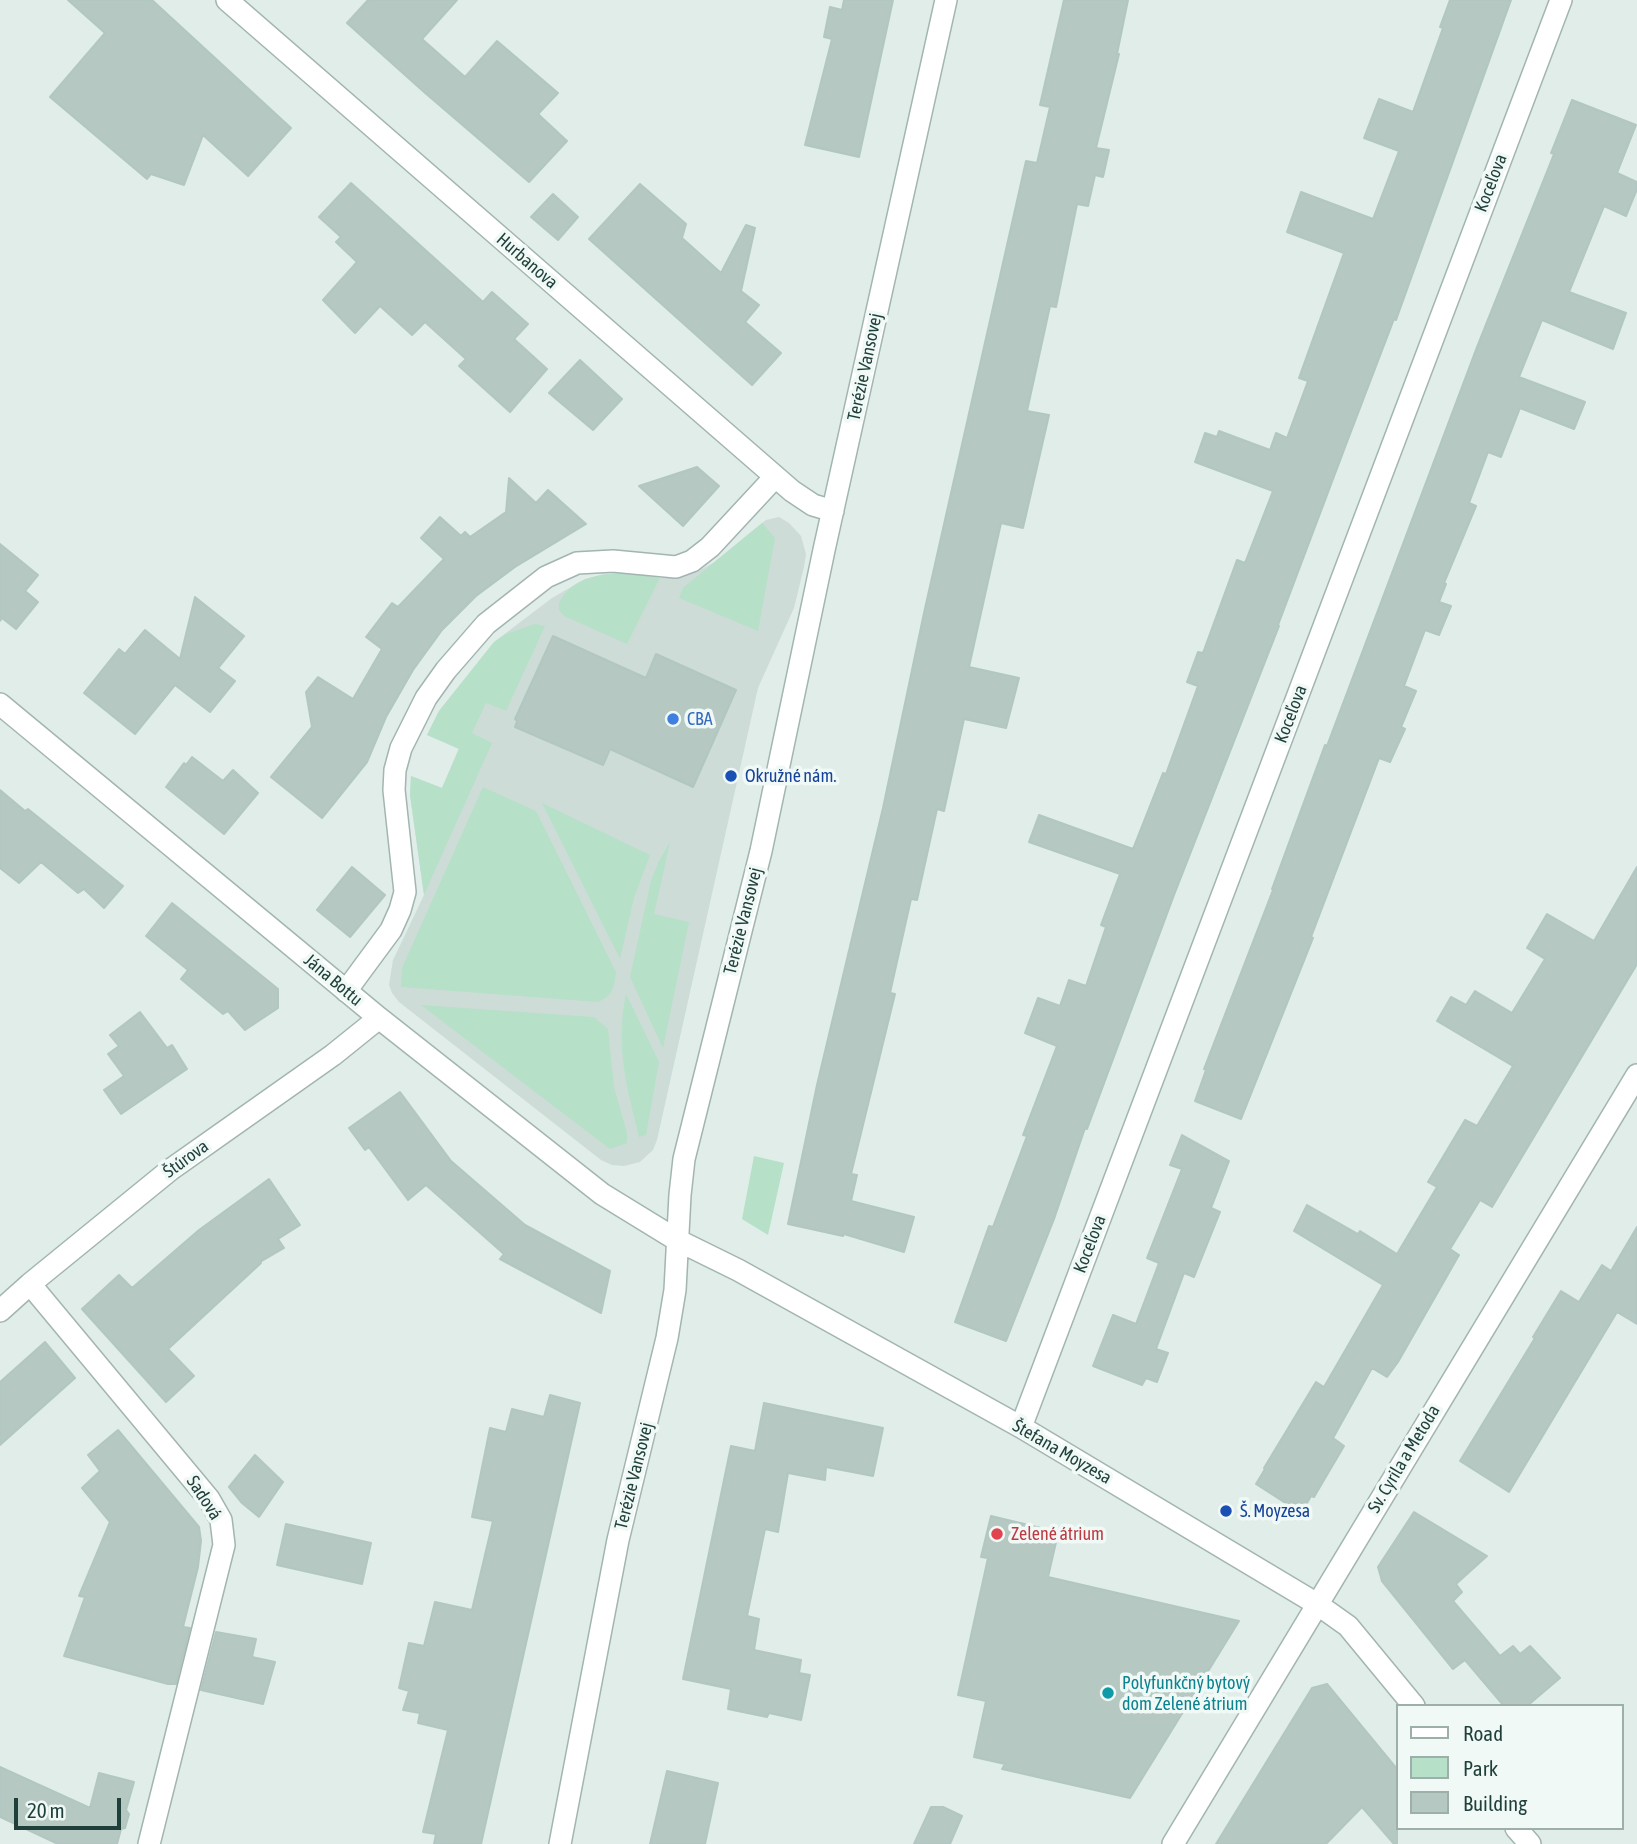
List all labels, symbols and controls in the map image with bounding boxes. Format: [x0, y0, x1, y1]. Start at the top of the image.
street label: Koceľova [1470, 151, 1512, 215]
street label: Hurbanova [492, 229, 562, 293]
street label: Terézie Vansovej [843, 311, 887, 423]
street label: Koceľova [1270, 682, 1312, 746]
place label: CBA [687, 708, 712, 730]
marker: CBA [665, 711, 681, 727]
place label: Okružné nám. [745, 765, 837, 787]
marker: Okružné nám. [723, 768, 739, 784]
street label: Terézie Vansovej [719, 865, 767, 977]
street label: Jána Bottu [299, 949, 367, 1011]
street label: Štúrova [159, 1135, 213, 1183]
street label: Koceľova [1069, 1212, 1111, 1276]
street label: Sv. Cyrila a Metoda [1363, 1401, 1445, 1517]
street label: Štefana Moyzesa [1009, 1415, 1115, 1489]
street label: Terézie Vansovej [610, 1420, 658, 1532]
street label: Sadová [182, 1472, 226, 1524]
place label: Š. Moyzesa [1240, 1500, 1310, 1522]
marker: Š. Moyzesa [1218, 1503, 1234, 1519]
place label: Zelené átrium [1011, 1523, 1104, 1545]
marker: Zelené átrium [989, 1526, 1005, 1542]
place label: Polyfunkčný bytový dom Zelené átrium [1122, 1672, 1250, 1714]
marker: Polyfunkčný bytový dom Zelené átrium [1100, 1685, 1116, 1701]
legend [1396, 1704, 1623, 1830]
text: Road [1463, 1721, 1503, 1745]
text: Park [1463, 1756, 1498, 1780]
scale bar [18, 1784, 124, 1828]
text: Building [1463, 1791, 1527, 1815]
text: 20 m [27, 1798, 65, 1822]

